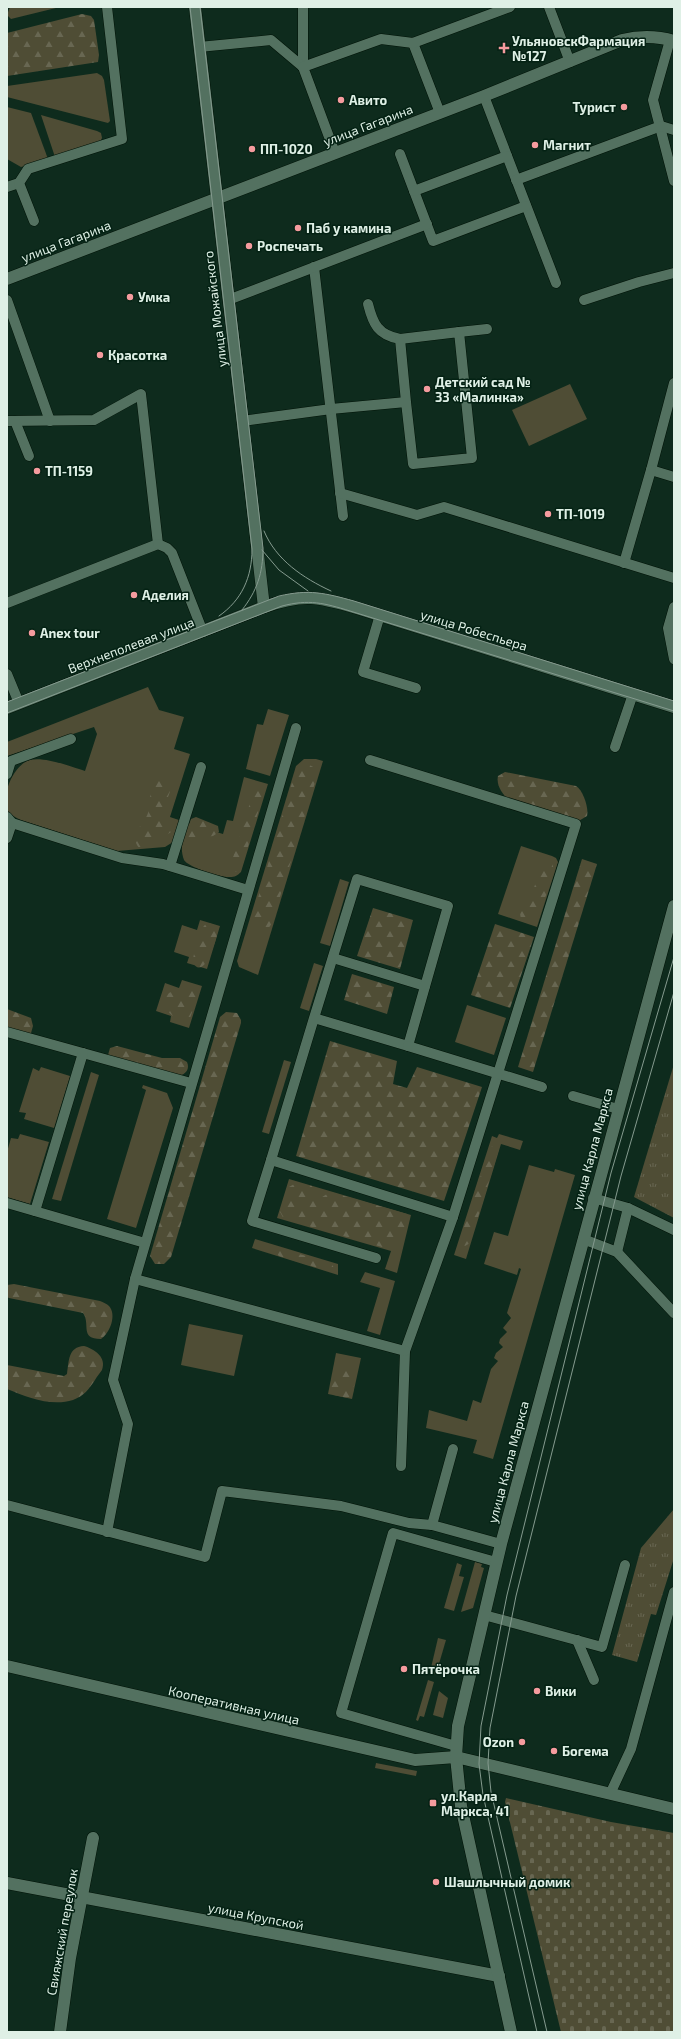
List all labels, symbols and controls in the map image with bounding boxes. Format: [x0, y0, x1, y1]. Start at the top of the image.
place label: УльяновскФармация №127 [512, 33, 645, 64]
marker: УльяновскФармация №127 [499, 43, 509, 53]
place label: Авито [349, 92, 388, 108]
marker: Авито [336, 95, 346, 105]
place label: Турист [572, 99, 616, 115]
street label: улица Гагарина [321, 101, 415, 149]
marker: Турист [619, 102, 629, 112]
place label: Магнит [543, 137, 591, 153]
marker: Магнит [530, 140, 540, 150]
place label: ПП-1020 [260, 141, 313, 157]
marker: ПП-1020 [247, 144, 257, 154]
street label: улица Гагарина [19, 217, 113, 265]
place label: Паб у камина [306, 220, 391, 236]
marker: Паб у камина [293, 223, 303, 233]
place label: Роспечать [257, 238, 323, 254]
marker: Роспечать [244, 241, 254, 251]
street label: улица Можайского [200, 250, 230, 368]
place label: Умка [138, 289, 170, 305]
marker: Умка [125, 292, 135, 302]
place label: Красотка [108, 347, 167, 363]
marker: Красотка [95, 350, 105, 360]
place label: Детский сад № 33 «Малинка» [435, 374, 531, 405]
marker: Детский сад № 33 «Малинка» [422, 384, 432, 394]
place label: ТП-1159 [45, 463, 93, 479]
marker: ТП-1159 [32, 466, 42, 476]
place label: ТП-1019 [556, 506, 605, 522]
marker: ТП-1019 [543, 509, 553, 519]
place label: Аделия [142, 587, 189, 603]
marker: Аделия [129, 590, 139, 600]
street label: улица Робеспьера [419, 606, 529, 654]
street label: Верхнеполевая улица [66, 614, 196, 676]
place label: Anex tour [40, 625, 100, 641]
marker: Anex tour [27, 628, 37, 638]
street label: улица Карла Маркса [568, 1086, 616, 1212]
street label: улица Карла Маркса [484, 1399, 532, 1525]
place label: Пятёрочка [412, 1661, 480, 1677]
marker: Пятёрочка [399, 1664, 409, 1674]
street label: Кооперативная улица [167, 1682, 301, 1728]
place label: Вики [545, 1683, 577, 1699]
marker: Вики [532, 1686, 542, 1696]
place label: Ozon [483, 1734, 514, 1750]
marker: Ozon [517, 1737, 527, 1747]
place label: Богема [562, 1743, 609, 1759]
marker: Богема [549, 1746, 559, 1756]
place label: ул.Карла Маркса, 41 [441, 1788, 509, 1819]
marker: ул.Карла Маркса, 41 [428, 1798, 438, 1808]
street label: Свияжский переулок [43, 1867, 81, 1997]
place label: Шашлычный домик [444, 1874, 571, 1890]
marker: Шашлычный домик [431, 1877, 441, 1887]
street label: улица Крупской [207, 1899, 305, 1933]

